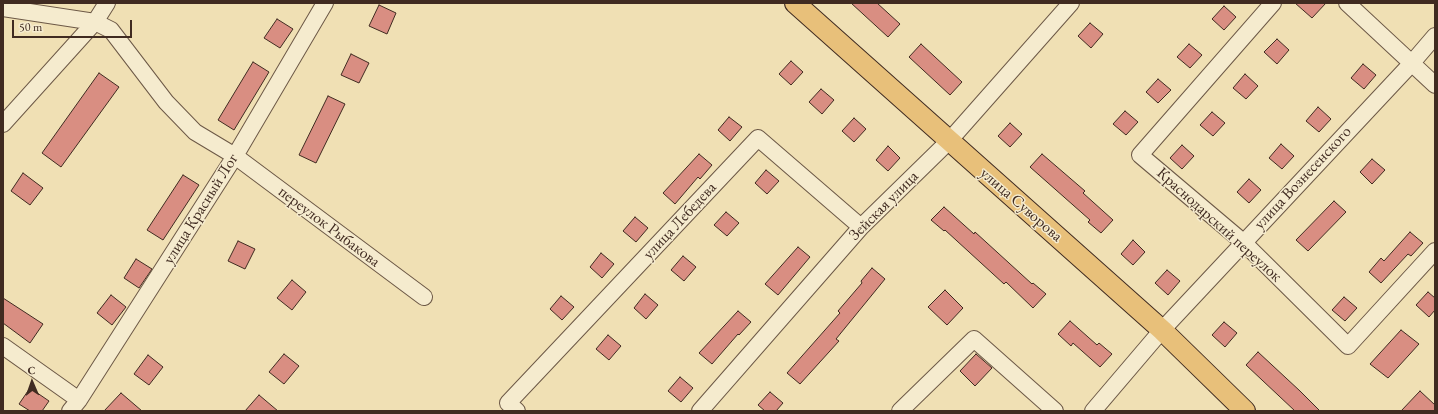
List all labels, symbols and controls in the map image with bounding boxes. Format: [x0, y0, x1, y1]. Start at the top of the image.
scale bar [14, 12, 134, 38]
text: 50 m [19, 19, 42, 35]
street label: улица Вознесенского [1250, 122, 1356, 234]
street label: улица Красный Лог [159, 150, 243, 268]
street label: улица Суворова [976, 164, 1066, 246]
street label: Краснодарский переулок [1152, 164, 1286, 286]
street label: Зейская улица [845, 167, 923, 245]
street label: улица Лебедева [639, 178, 721, 264]
street label: переулок Рыбакова [274, 182, 384, 272]
north arrow [12, 362, 52, 402]
text: С [27, 363, 36, 377]

